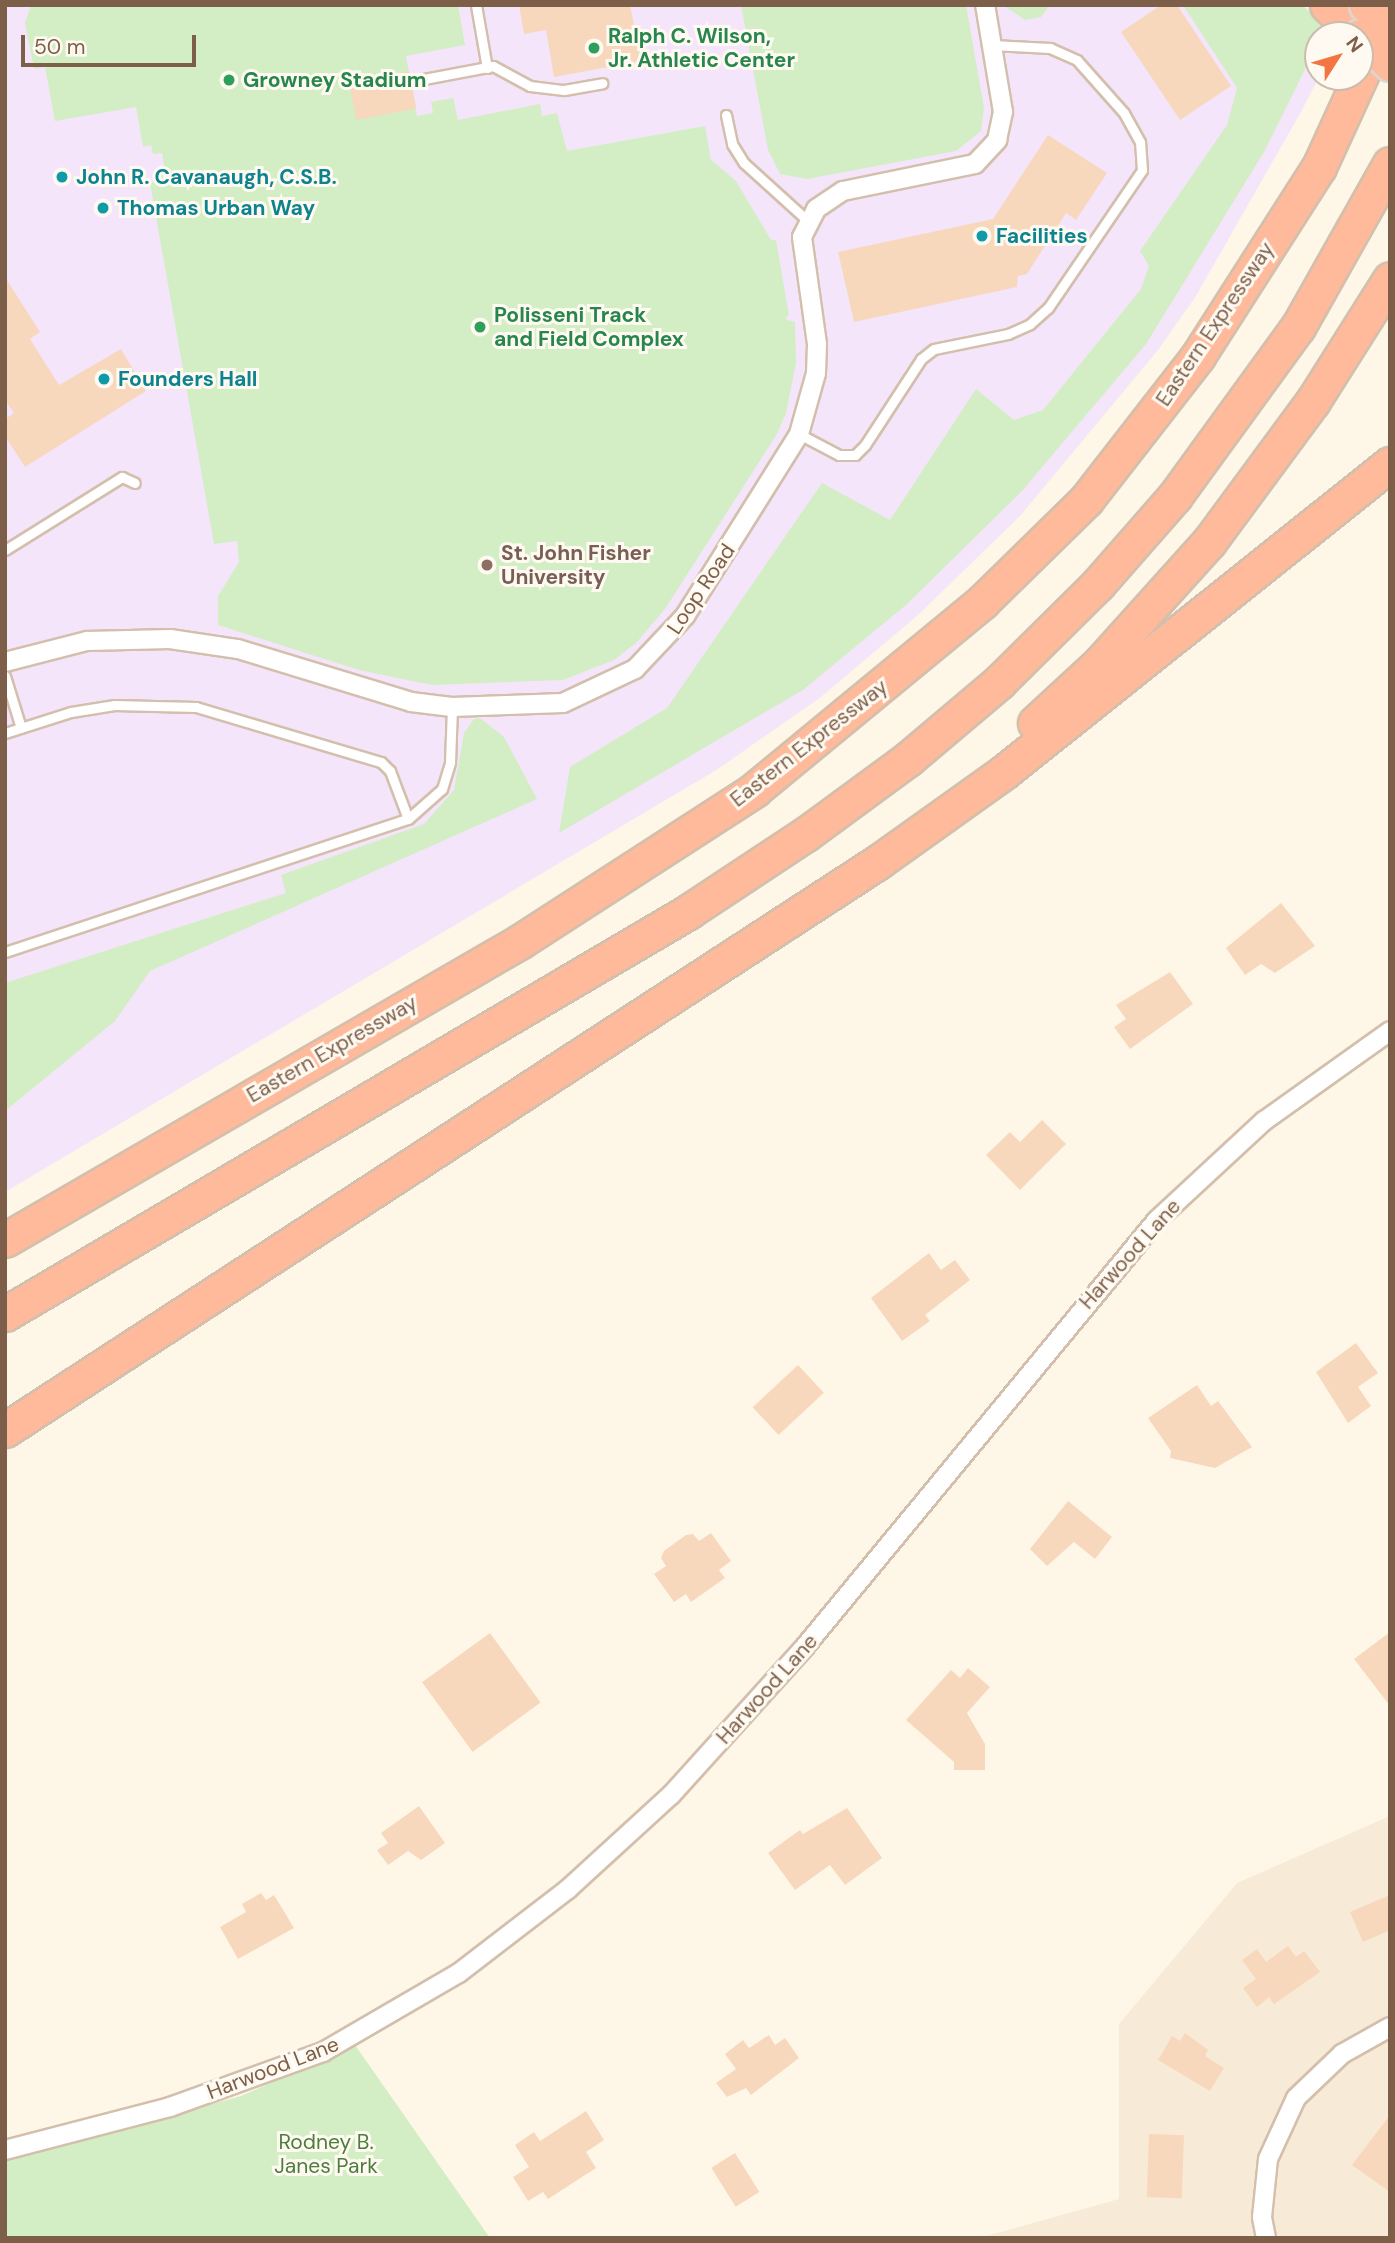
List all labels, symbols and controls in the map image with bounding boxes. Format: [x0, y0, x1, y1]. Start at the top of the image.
scale bar [24, 21, 200, 65]
north arrow [1304, 21, 1374, 91]
place label: Ralph C. Wilson, Jr. Athletic Center [608, 23, 795, 73]
text: N [1340, 31, 1369, 57]
text: 50 m [34, 33, 85, 61]
marker: Ralph C. Wilson, Jr. Athletic Center [586, 40, 602, 56]
place label: Growney Stadium [243, 67, 426, 93]
marker: Growney Stadium [221, 72, 237, 88]
place label: John R. Cavanaugh, C.S.B. [76, 164, 337, 190]
marker: John R. Cavanaugh, C.S.B. [54, 169, 70, 185]
place label: Thomas Urban Way [117, 195, 315, 221]
marker: Thomas Urban Way [95, 200, 111, 216]
place label: Facilities [996, 223, 1088, 249]
marker: Facilities [974, 228, 990, 244]
street label: Eastern Expressway [1151, 237, 1279, 411]
place label: Polisseni Track and Field Complex [494, 302, 684, 352]
marker: Polisseni Track and Field Complex [472, 319, 488, 335]
place label: Founders Hall [118, 366, 257, 392]
marker: Founders Hall [96, 371, 112, 387]
street label: Loop Road [662, 539, 740, 639]
place label: St. John Fisher University [501, 540, 651, 590]
marker: St. John Fisher University [479, 557, 495, 573]
street label: Eastern Expressway [725, 674, 893, 812]
street label: Eastern Expressway [242, 990, 422, 1108]
street label: Harwood Lane [1074, 1194, 1186, 1314]
street label: Harwood Lane [711, 1629, 823, 1749]
street label: Harwood Lane [203, 2031, 343, 2105]
park label: Rodney B. Janes Park [274, 2129, 378, 2179]

